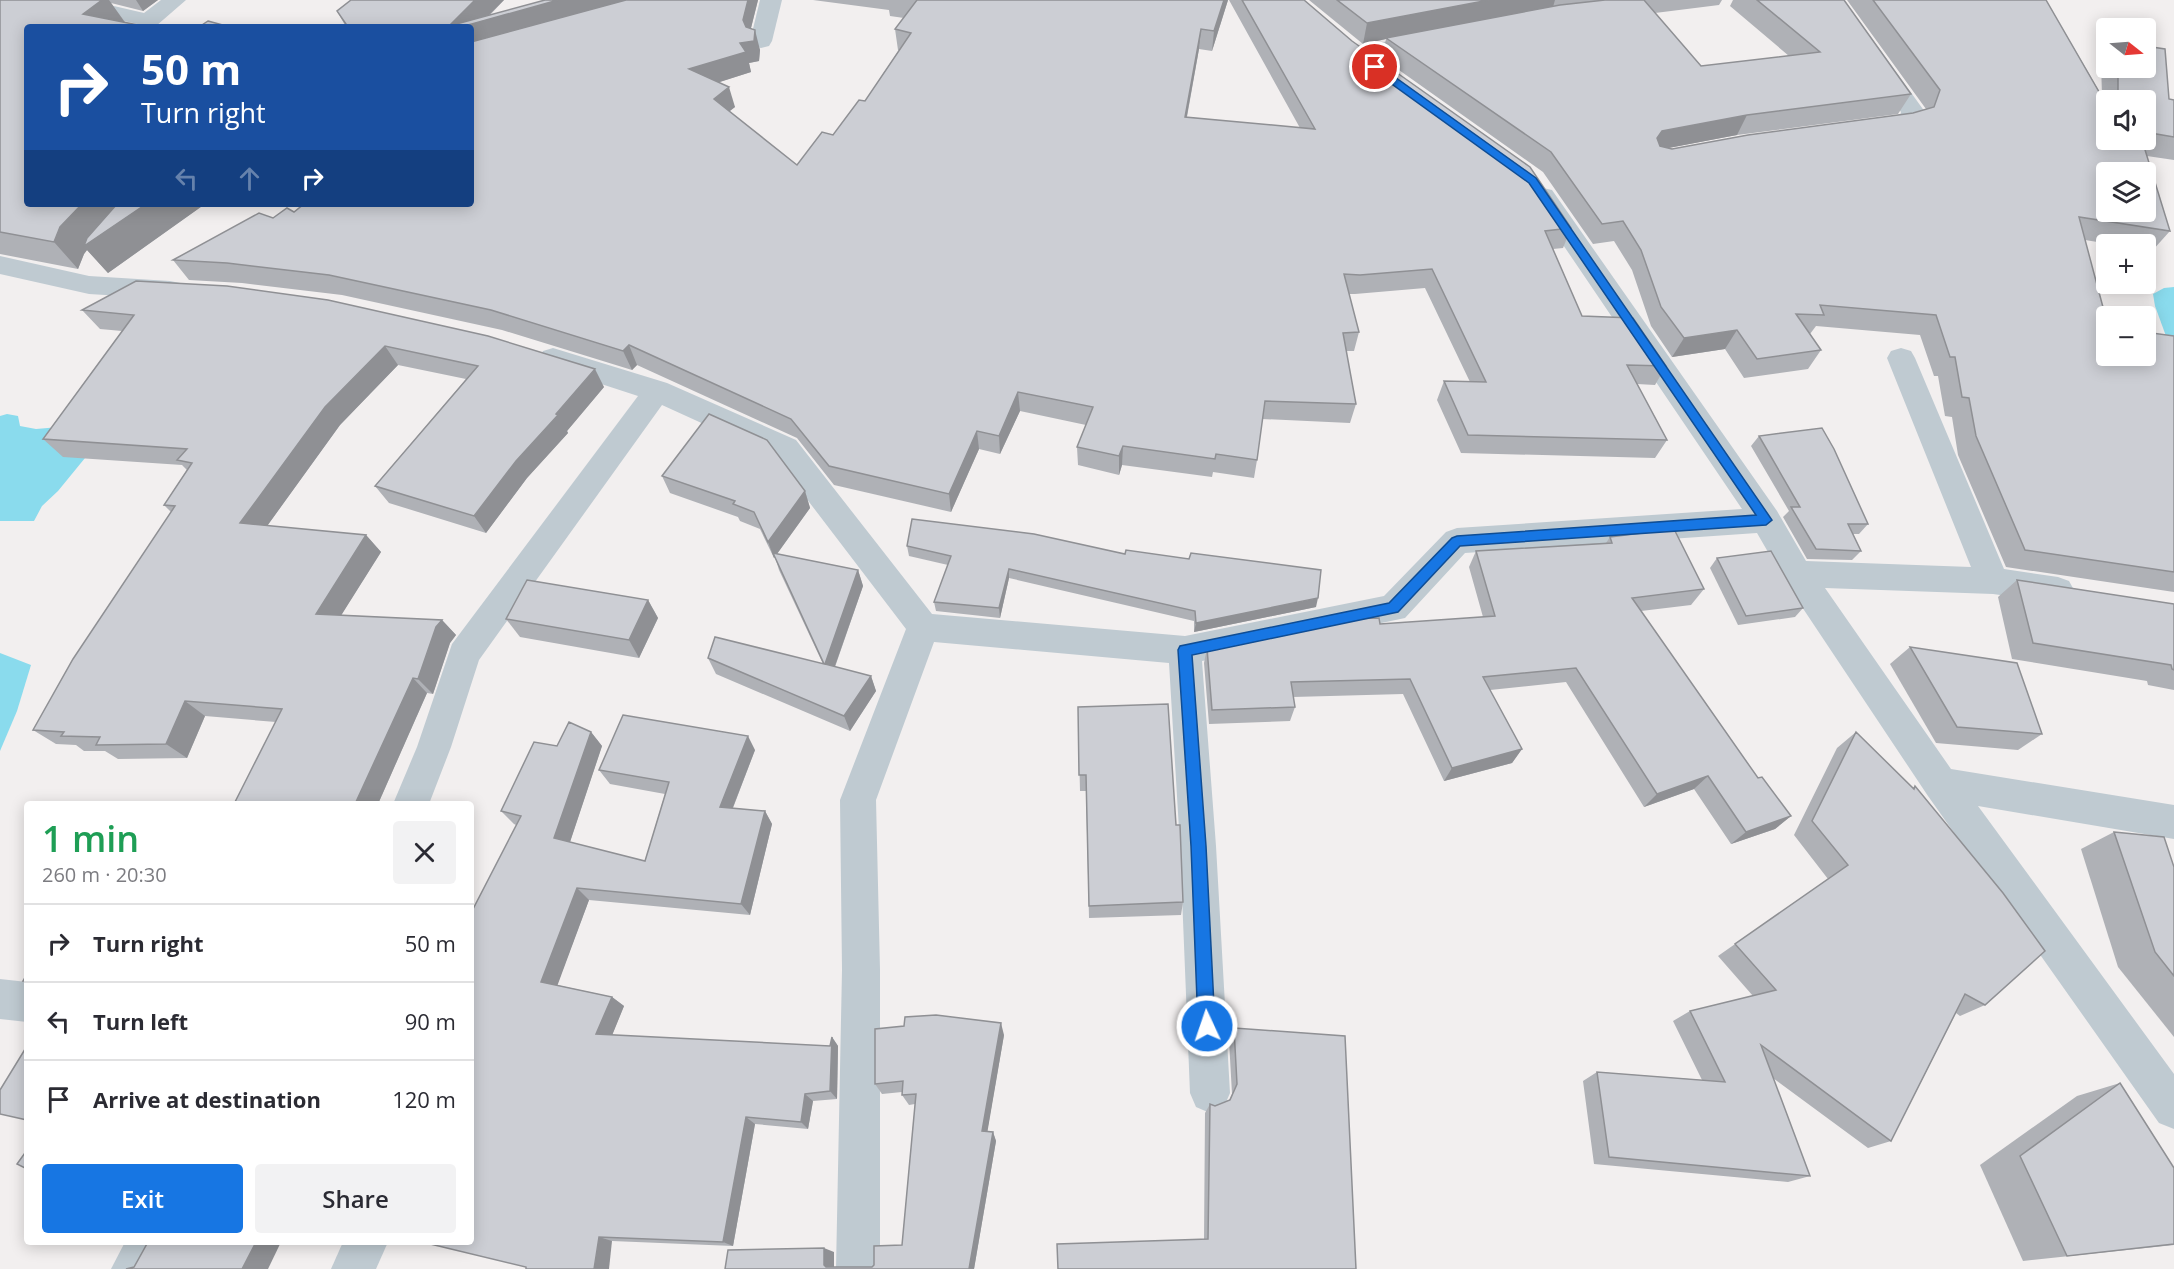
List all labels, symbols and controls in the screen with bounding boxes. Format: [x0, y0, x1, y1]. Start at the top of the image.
north arrow [2096, 18, 2156, 78]
map controls [2096, 18, 2156, 366]
text: 50 m [141, 40, 241, 97]
pin [1349, 41, 1400, 92]
icon: right [42, 48, 120, 126]
icon: arrive [1358, 50, 1391, 83]
button: sound [2096, 90, 2156, 150]
text: Turn right [141, 94, 266, 131]
icon: left [170, 162, 203, 195]
icon: ahead [233, 162, 266, 195]
icon: right [296, 162, 329, 195]
button: layers [2096, 162, 2156, 222]
button: + [2096, 234, 2156, 294]
button: − [2096, 306, 2156, 366]
text: 1 min [42, 814, 139, 863]
button: close [393, 821, 456, 884]
text: 260 m · 20:30 [42, 861, 167, 888]
icon: right [42, 927, 75, 960]
text: Turn right [93, 928, 204, 958]
text: 50 m [405, 928, 456, 958]
position arrow [1175, 994, 1239, 1058]
icon: left [42, 1005, 75, 1038]
text: Turn left [93, 1006, 188, 1036]
text: 90 m [405, 1006, 456, 1036]
icon: arrive [42, 1083, 75, 1116]
text: Arrive at destination [93, 1084, 321, 1114]
text: 120 m [392, 1084, 456, 1114]
button: Exit [42, 1164, 243, 1233]
button: Share [255, 1164, 456, 1233]

